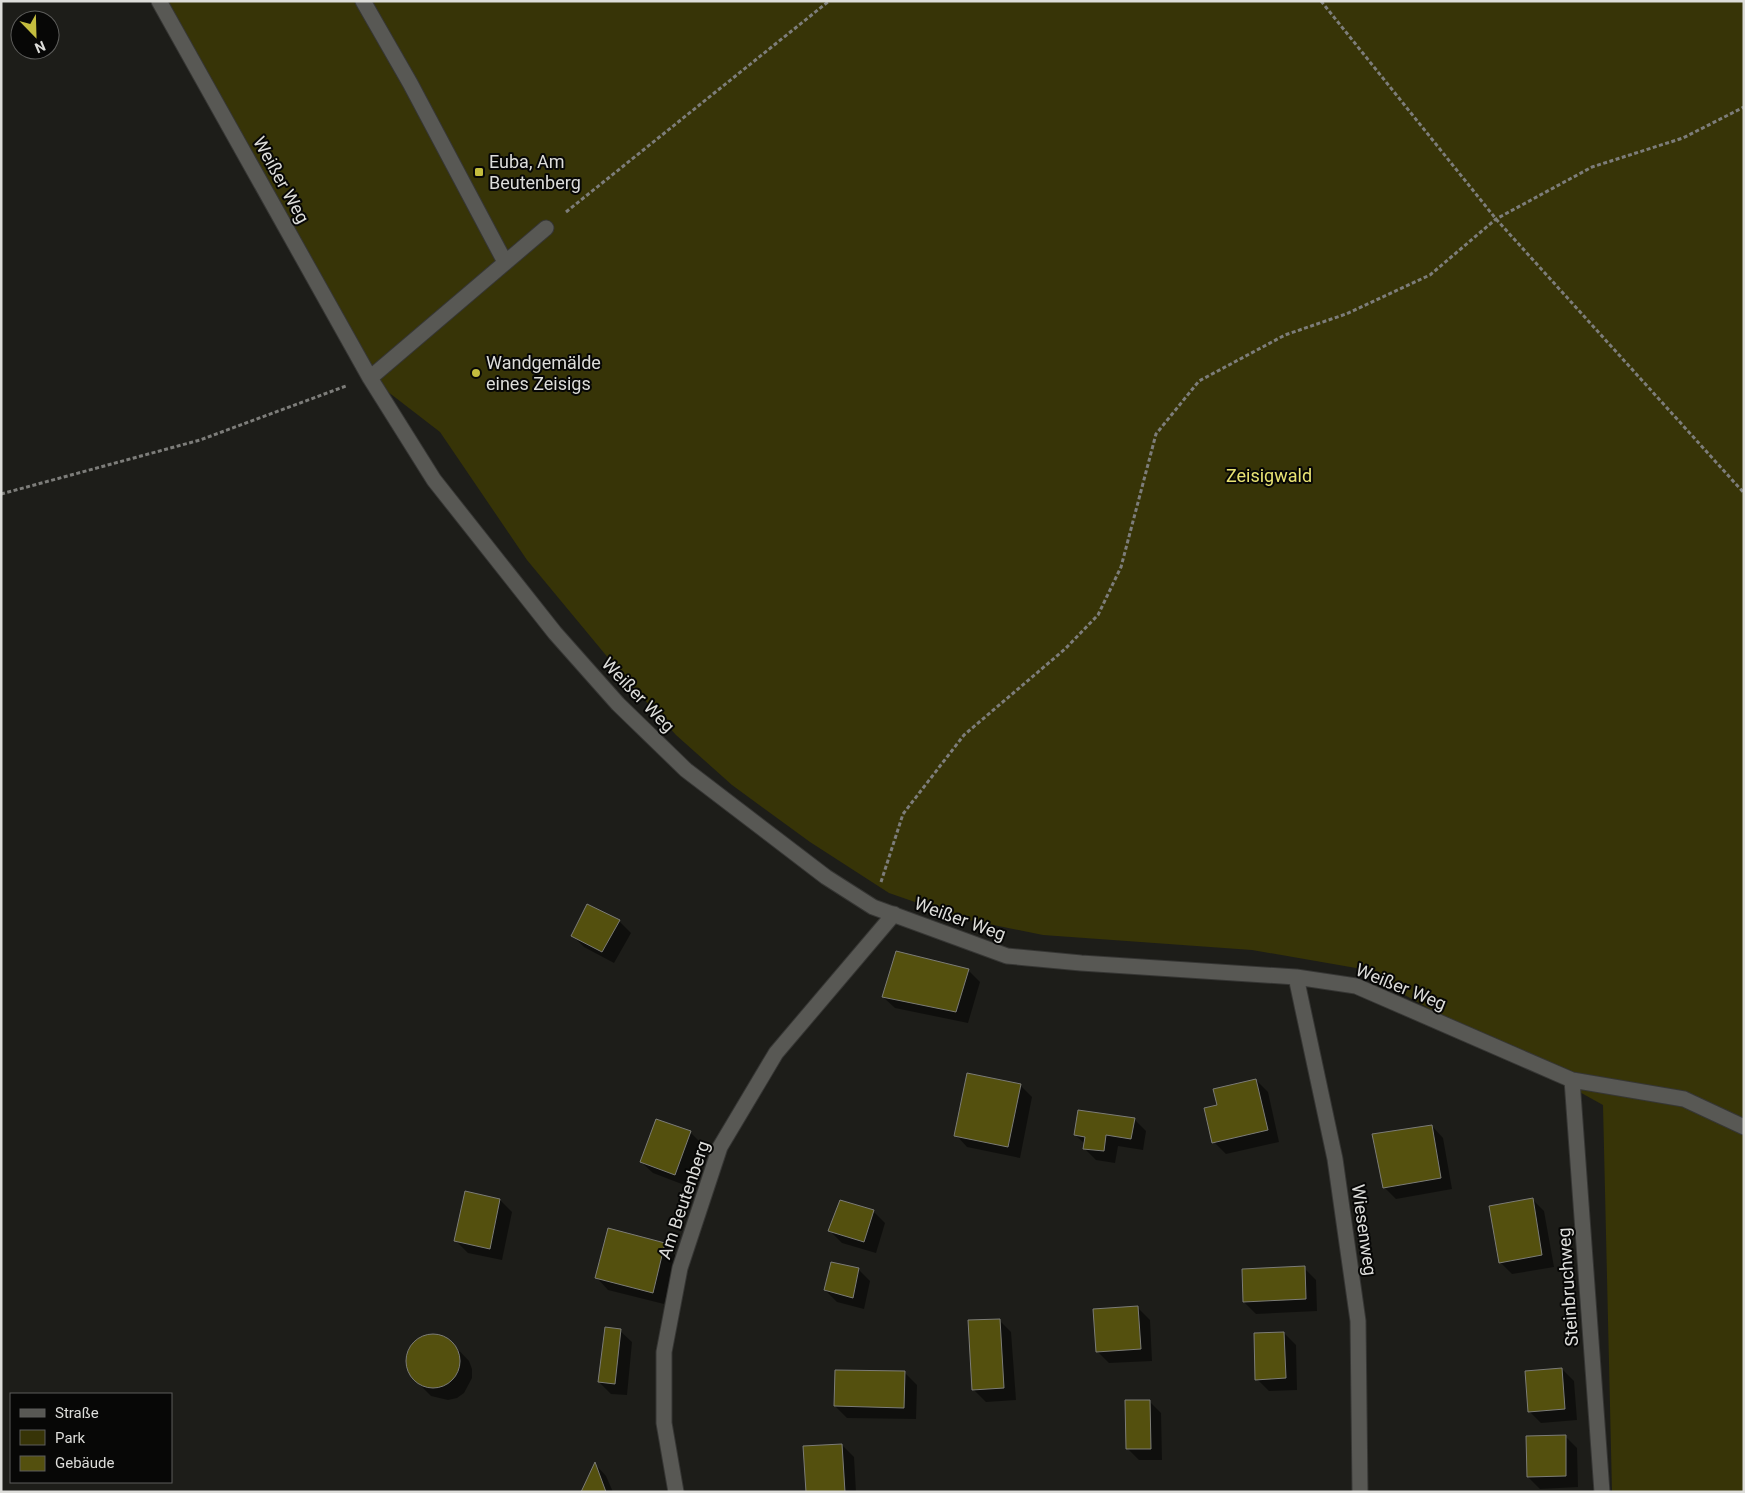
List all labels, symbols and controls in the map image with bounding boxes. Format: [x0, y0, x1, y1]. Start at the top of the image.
north arrow [10, 10, 60, 60]
text: N [32, 38, 48, 56]
street label: Weißer Weg [249, 133, 314, 227]
place label: Euba, Am Beutenberg [489, 151, 581, 193]
marker: Euba, Am Beutenberg [473, 166, 485, 178]
place label: Wandgemälde eines Zeisigs [486, 352, 601, 394]
marker: Wandgemälde eines Zeisigs [470, 367, 482, 379]
park label: Zeisigwald [1226, 465, 1312, 486]
street label: Weißer Weg [598, 653, 679, 736]
street label: Weißer Weg [912, 892, 1009, 945]
street label: Weißer Weg [1353, 959, 1450, 1014]
street label: Am Beutenberg [653, 1138, 714, 1262]
street label: Wiesenweg [1348, 1183, 1381, 1277]
street label: Steinbruchweg [1553, 1227, 1582, 1347]
legend [10, 1393, 172, 1483]
text: Straße [55, 1404, 99, 1422]
text: Park [55, 1429, 86, 1447]
text: Gebäude [55, 1454, 114, 1472]

